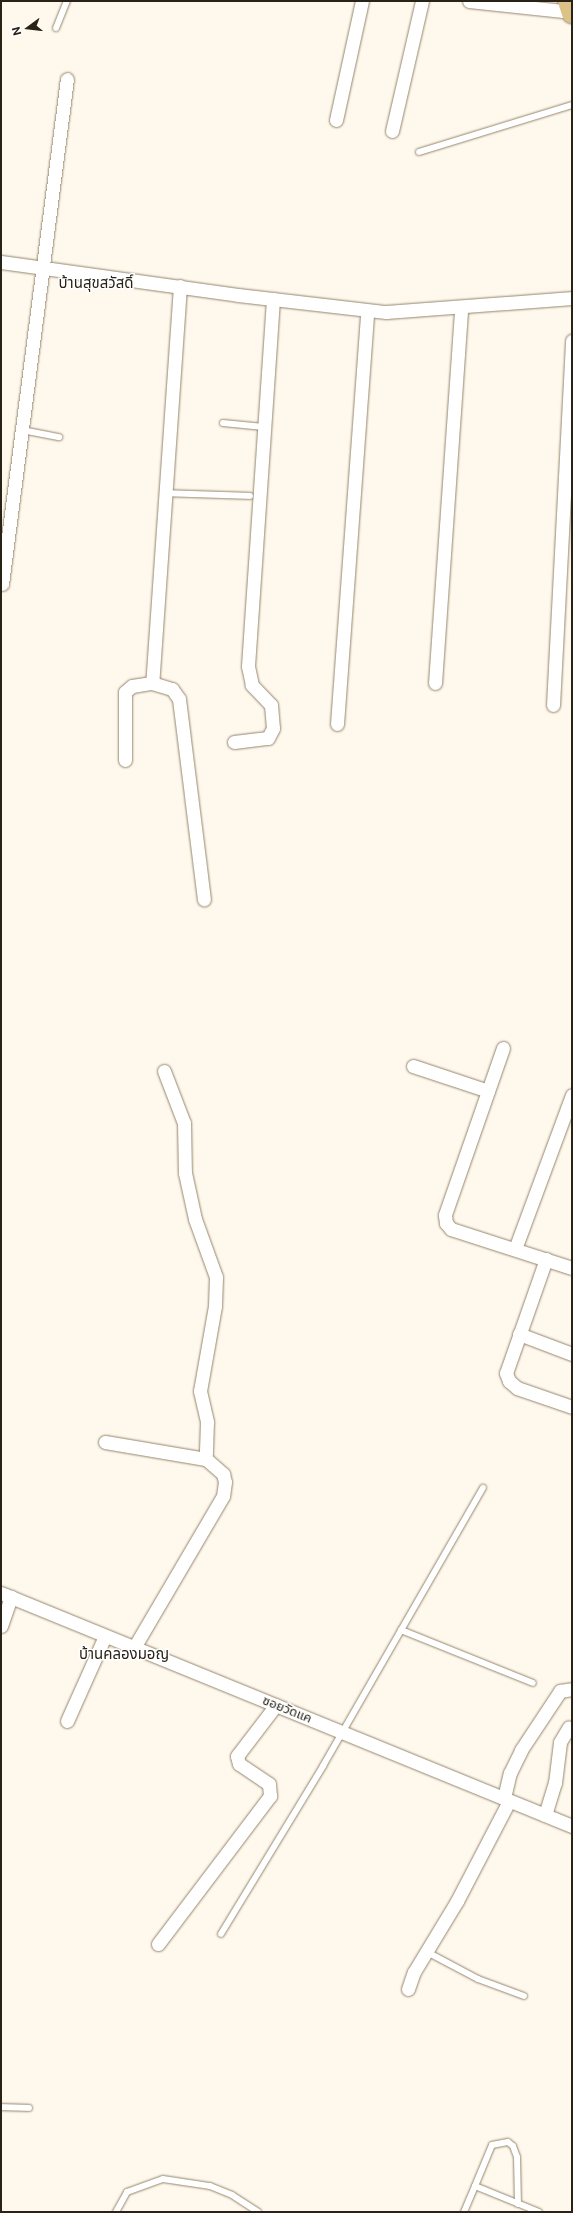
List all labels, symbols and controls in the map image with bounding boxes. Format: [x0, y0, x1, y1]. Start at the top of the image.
north arrow [8, 8, 48, 48]
text: N [10, 25, 23, 37]
district label: บ้านสุขสวัสดิ์ [59, 274, 133, 292]
district label: บ้านคลองมอญ [79, 1645, 169, 1663]
street label: ซอยวัดแค [260, 1693, 314, 1727]

